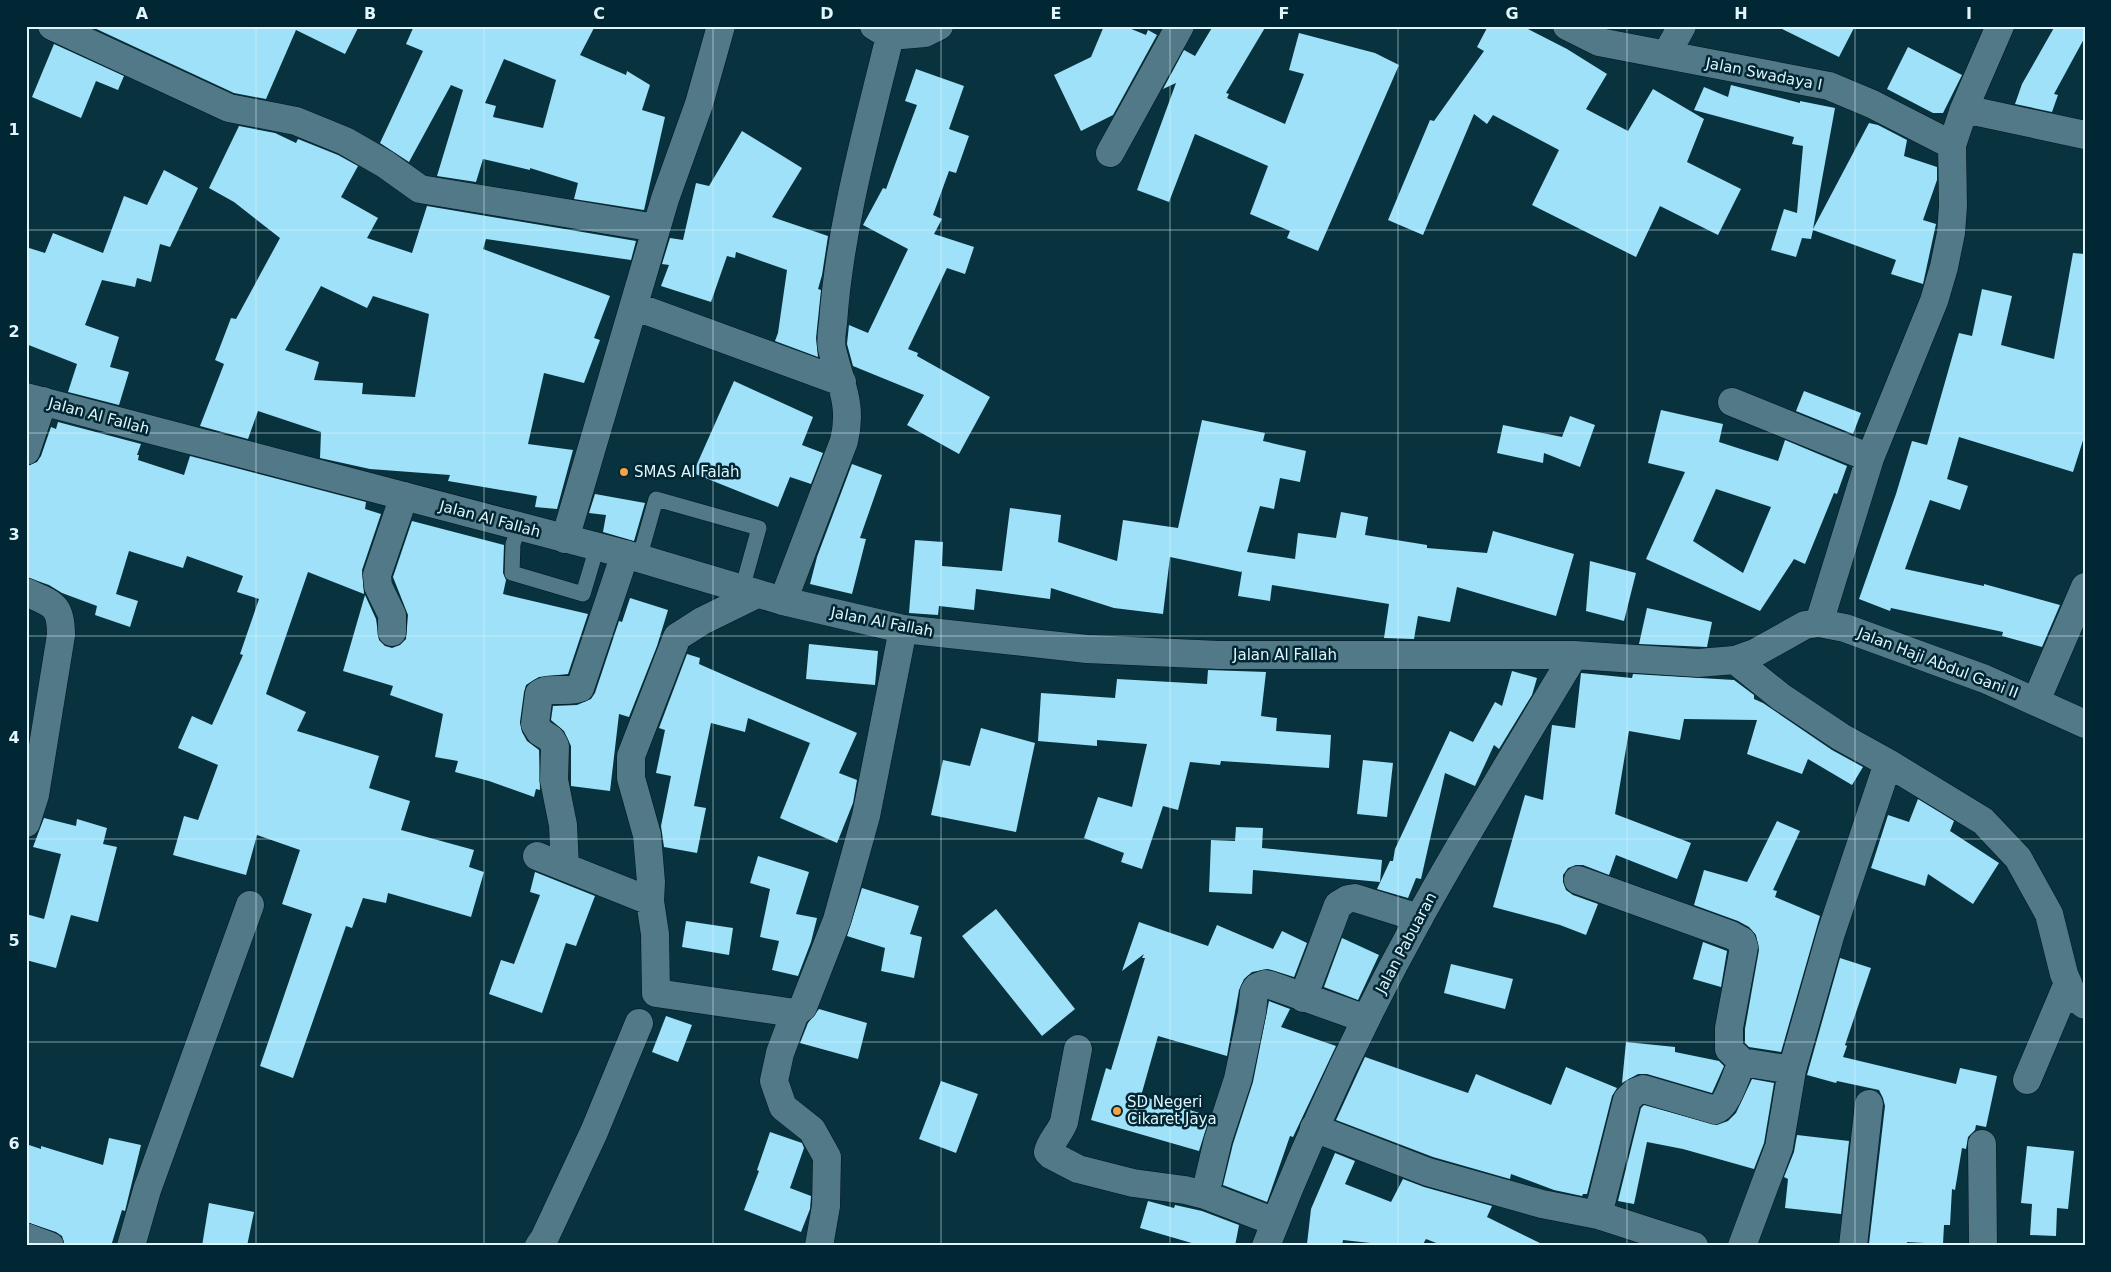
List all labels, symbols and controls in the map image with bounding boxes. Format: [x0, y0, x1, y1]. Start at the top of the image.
text: A [136, 4, 149, 23]
text: B [364, 4, 376, 23]
text: C [593, 4, 605, 23]
text: D [820, 4, 834, 23]
text: E [1051, 4, 1061, 23]
text: F [1279, 4, 1289, 23]
text: G [1505, 4, 1519, 23]
text: H [1734, 4, 1748, 23]
text: I [1966, 4, 1972, 23]
street label: Jalan Swadaya I [1703, 54, 1824, 94]
text: 1 [8, 120, 20, 139]
text: 2 [8, 322, 20, 341]
street label: Jalan Al Fallah [46, 394, 152, 438]
place label: SMAS Al Falah [634, 463, 740, 481]
marker: SMAS Al Falah [618, 466, 630, 478]
street label: Jalan Al Fallah [437, 497, 543, 541]
text: 3 [8, 525, 20, 544]
street label: Jalan Al Fallah [828, 603, 935, 641]
street label: Jalan Haji Abdul Gani II [1854, 624, 2021, 702]
street label: Jalan Al Fallah [1232, 646, 1337, 664]
text: 4 [8, 728, 20, 747]
street label: Jalan Pabuaran [1371, 889, 1440, 998]
text: 5 [8, 931, 20, 950]
place label: SD Negeri Cikaret Jaya [1127, 1093, 1217, 1128]
marker: SD Negeri Cikaret Jaya [1111, 1105, 1123, 1117]
text: 6 [8, 1134, 20, 1153]

